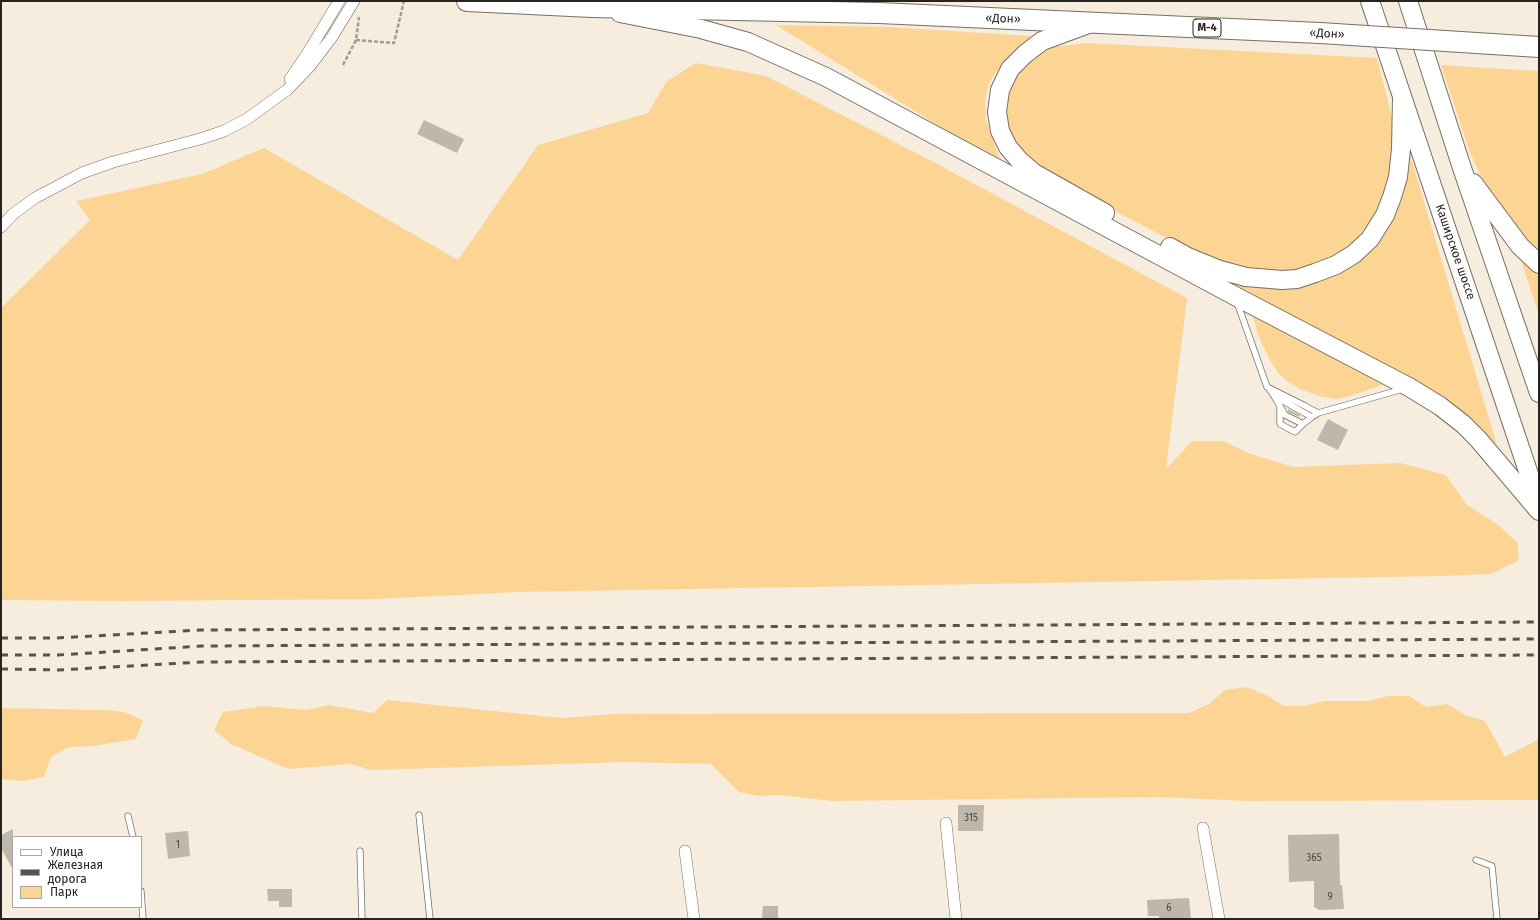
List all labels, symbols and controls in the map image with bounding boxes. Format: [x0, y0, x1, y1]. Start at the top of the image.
street label: «Дон» [985, 11, 1021, 27]
road number: М-4 [1193, 19, 1221, 37]
street label: «Дон» [1309, 26, 1345, 42]
street label: Каширское шоссе [1432, 202, 1478, 302]
house number: 315 [964, 812, 978, 824]
legend [12, 836, 142, 908]
house number: 1 [176, 839, 180, 851]
text: Улица [50, 845, 84, 859]
house number: 365 [1306, 852, 1322, 864]
text: Железная дорога [48, 858, 103, 886]
text: Парк [50, 885, 78, 899]
house number: 9 [1327, 891, 1333, 903]
house number: 6 [1166, 902, 1172, 914]

